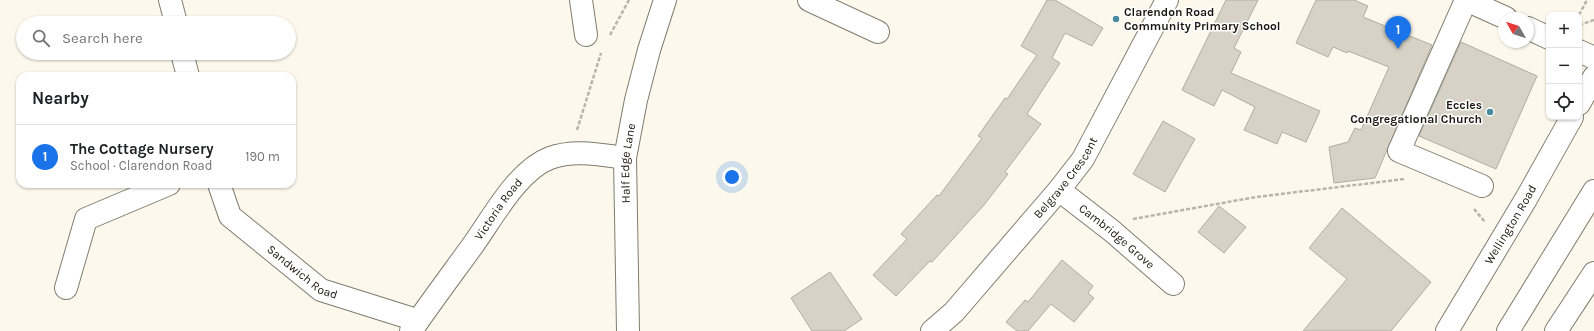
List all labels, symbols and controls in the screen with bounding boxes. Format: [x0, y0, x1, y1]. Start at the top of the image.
place label: Clarendon Road Community Primary School [1124, 5, 1280, 33]
north arrow [1498, 12, 1534, 48]
map controls [1546, 12, 1582, 120]
button: + [1546, 12, 1582, 48]
marker: Clarendon Road Community Primary School [1111, 14, 1121, 24]
search box [16, 16, 296, 60]
pin: 1 [1385, 16, 1411, 49]
icon: search [30, 27, 52, 49]
text: Search here [62, 29, 143, 47]
button: − [1546, 48, 1582, 84]
button: locate [1546, 84, 1582, 120]
text: Nearby [32, 88, 89, 108]
place label: Eccles Congregational Church [1350, 98, 1482, 126]
marker: Eccles Congregational Church [1485, 107, 1495, 117]
street label: Half Edge Lane [618, 122, 638, 203]
street label: Belgrave Crescent [1031, 134, 1101, 221]
text: The Cottage Nursery [70, 140, 214, 158]
text: 1 [43, 149, 47, 164]
text: 190 m [245, 149, 280, 164]
text: School · Clarendon Road [70, 158, 212, 173]
your location [722, 167, 742, 187]
street label: Victoria Road [472, 175, 525, 243]
street label: Wellington Road [1482, 182, 1539, 267]
street label: Cambridge Grove [1076, 201, 1157, 272]
street label: Sandwich Road [264, 242, 339, 302]

